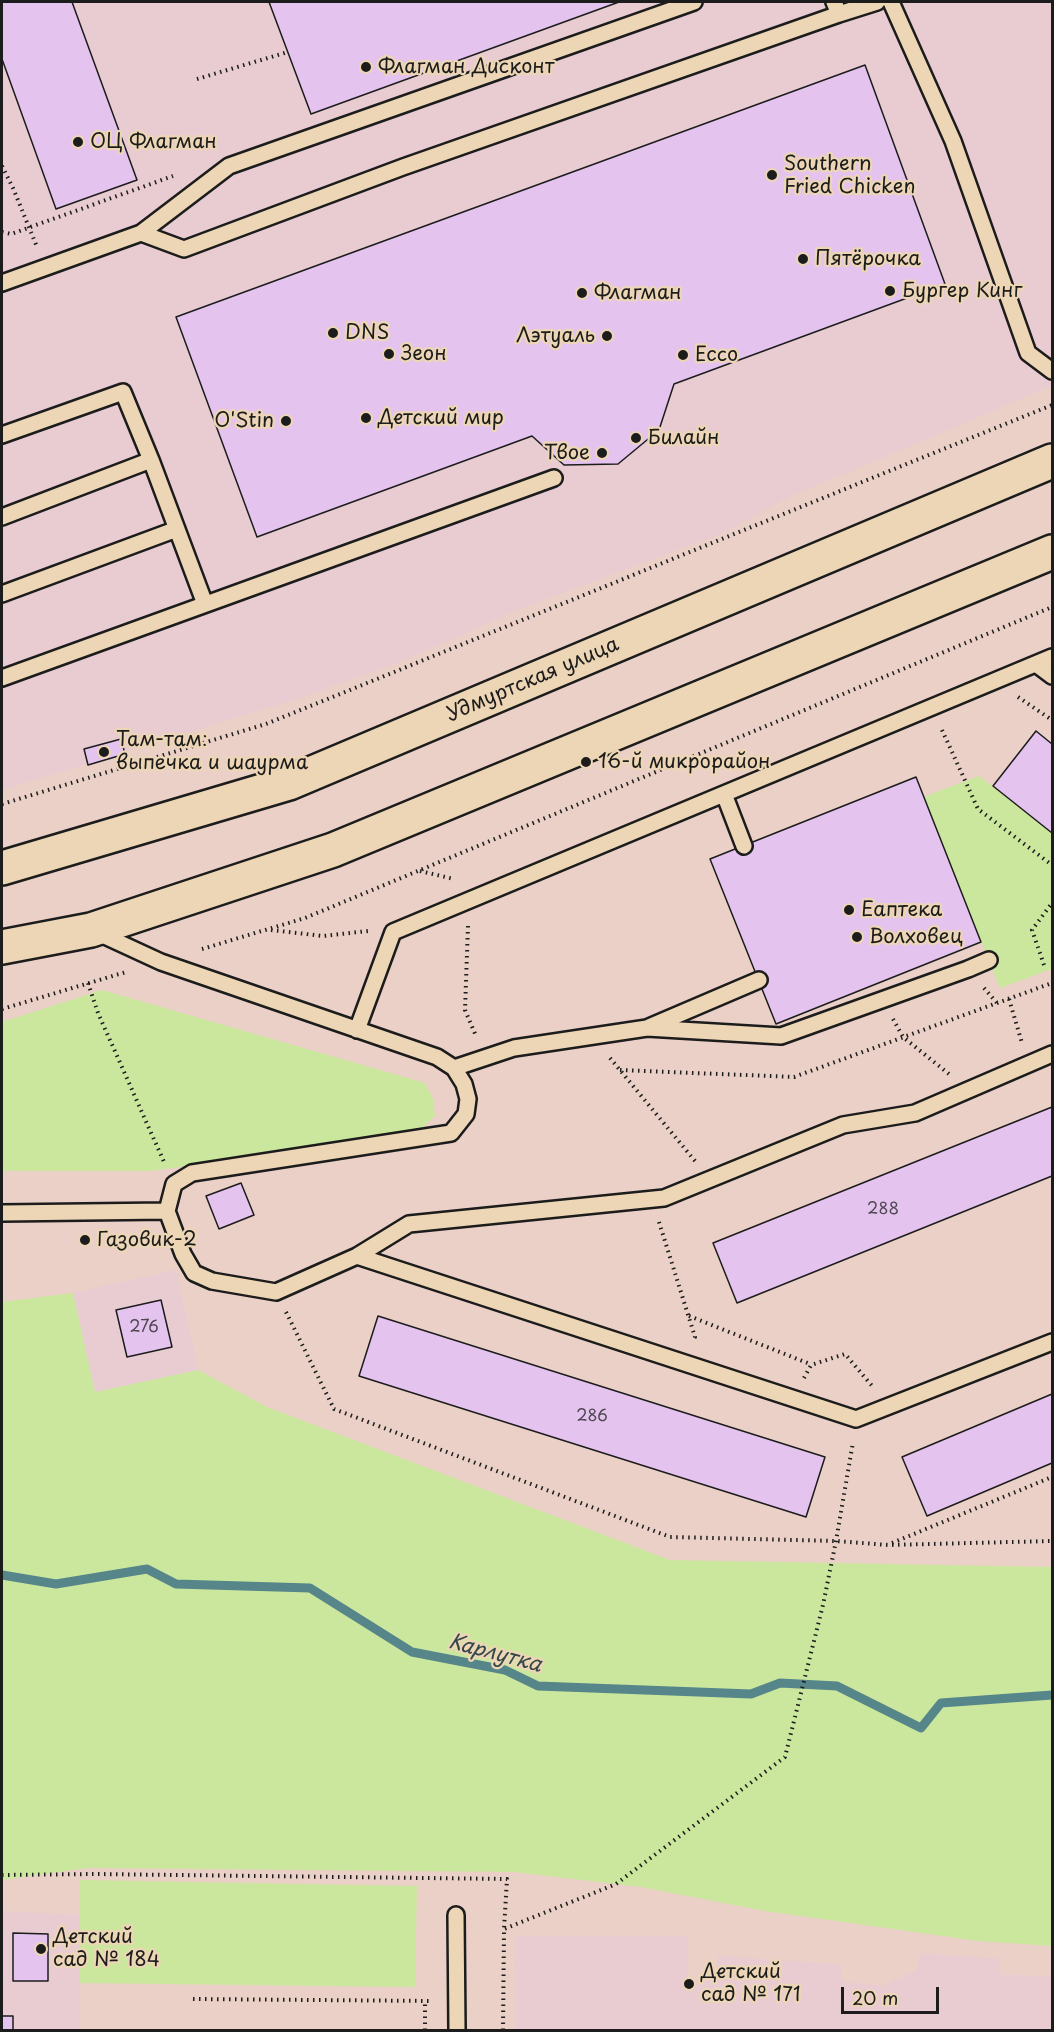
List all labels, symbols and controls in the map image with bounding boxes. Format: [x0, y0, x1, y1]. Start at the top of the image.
place label: Флагман Дисконт [378, 55, 554, 79]
marker: Флагман Дисконт [359, 60, 373, 74]
place label: ОЦ Флагман [90, 130, 217, 154]
marker: ОЦ Флагман [71, 135, 85, 149]
place label: Southern Fried Chicken [784, 152, 915, 199]
marker: Southern Fried Chicken [765, 168, 779, 182]
place label: Пятёрочка [815, 247, 921, 271]
marker: Пятёрочка [796, 252, 810, 266]
place label: Бургер Кинг [902, 279, 1022, 303]
place label: Флагман [594, 281, 682, 305]
marker: Бургер Кинг [883, 284, 897, 298]
marker: Флагман [575, 286, 589, 300]
place label: DNS [345, 321, 389, 345]
place label: Лэтуаль [516, 324, 595, 348]
marker: DNS [326, 326, 340, 340]
marker: Лэтуаль [600, 329, 614, 343]
place label: Зеон [401, 342, 447, 366]
place label: Ecco [695, 343, 738, 367]
marker: Зеон [382, 347, 396, 361]
marker: Ecco [676, 348, 690, 362]
place label: Детский мир [378, 406, 504, 430]
place label: O'Stin [214, 409, 274, 433]
marker: Детский мир [359, 411, 373, 425]
marker: O'Stin [279, 414, 293, 428]
place label: Билайн [648, 426, 720, 450]
marker: Билайн [629, 431, 643, 445]
place label: Твое [544, 441, 590, 465]
marker: Твое [595, 446, 609, 460]
street label: Удмуртская улица [443, 633, 623, 727]
place label: Там-там: выпечка и шаурма [116, 728, 308, 775]
marker: Там-там: выпечка и шаурма [97, 745, 111, 759]
place label: 16-й микрорайон [598, 750, 771, 774]
marker: 16-й микрорайон [579, 755, 593, 769]
place label: Еаптека [861, 898, 942, 922]
marker: Еаптека [842, 903, 856, 917]
place label: Волховец [869, 925, 963, 949]
marker: Волховец [850, 930, 864, 944]
house number: 288 [867, 1200, 899, 1220]
place label: Газовик-2 [97, 1228, 197, 1252]
marker: Газовик-2 [78, 1233, 92, 1247]
house number: 276 [129, 1318, 159, 1338]
house number: 286 [576, 1407, 608, 1427]
water label: Карлутка [446, 1629, 544, 1679]
place label: Детский сад № 184 [53, 1925, 160, 1972]
marker: Детский сад № 184 [34, 1942, 48, 1956]
place label: Детский сад № 171 [701, 1960, 800, 2007]
scale bar [844, 1975, 942, 2013]
marker: Детский сад № 171 [682, 1977, 696, 1991]
text: 20 m [852, 1984, 898, 2011]

